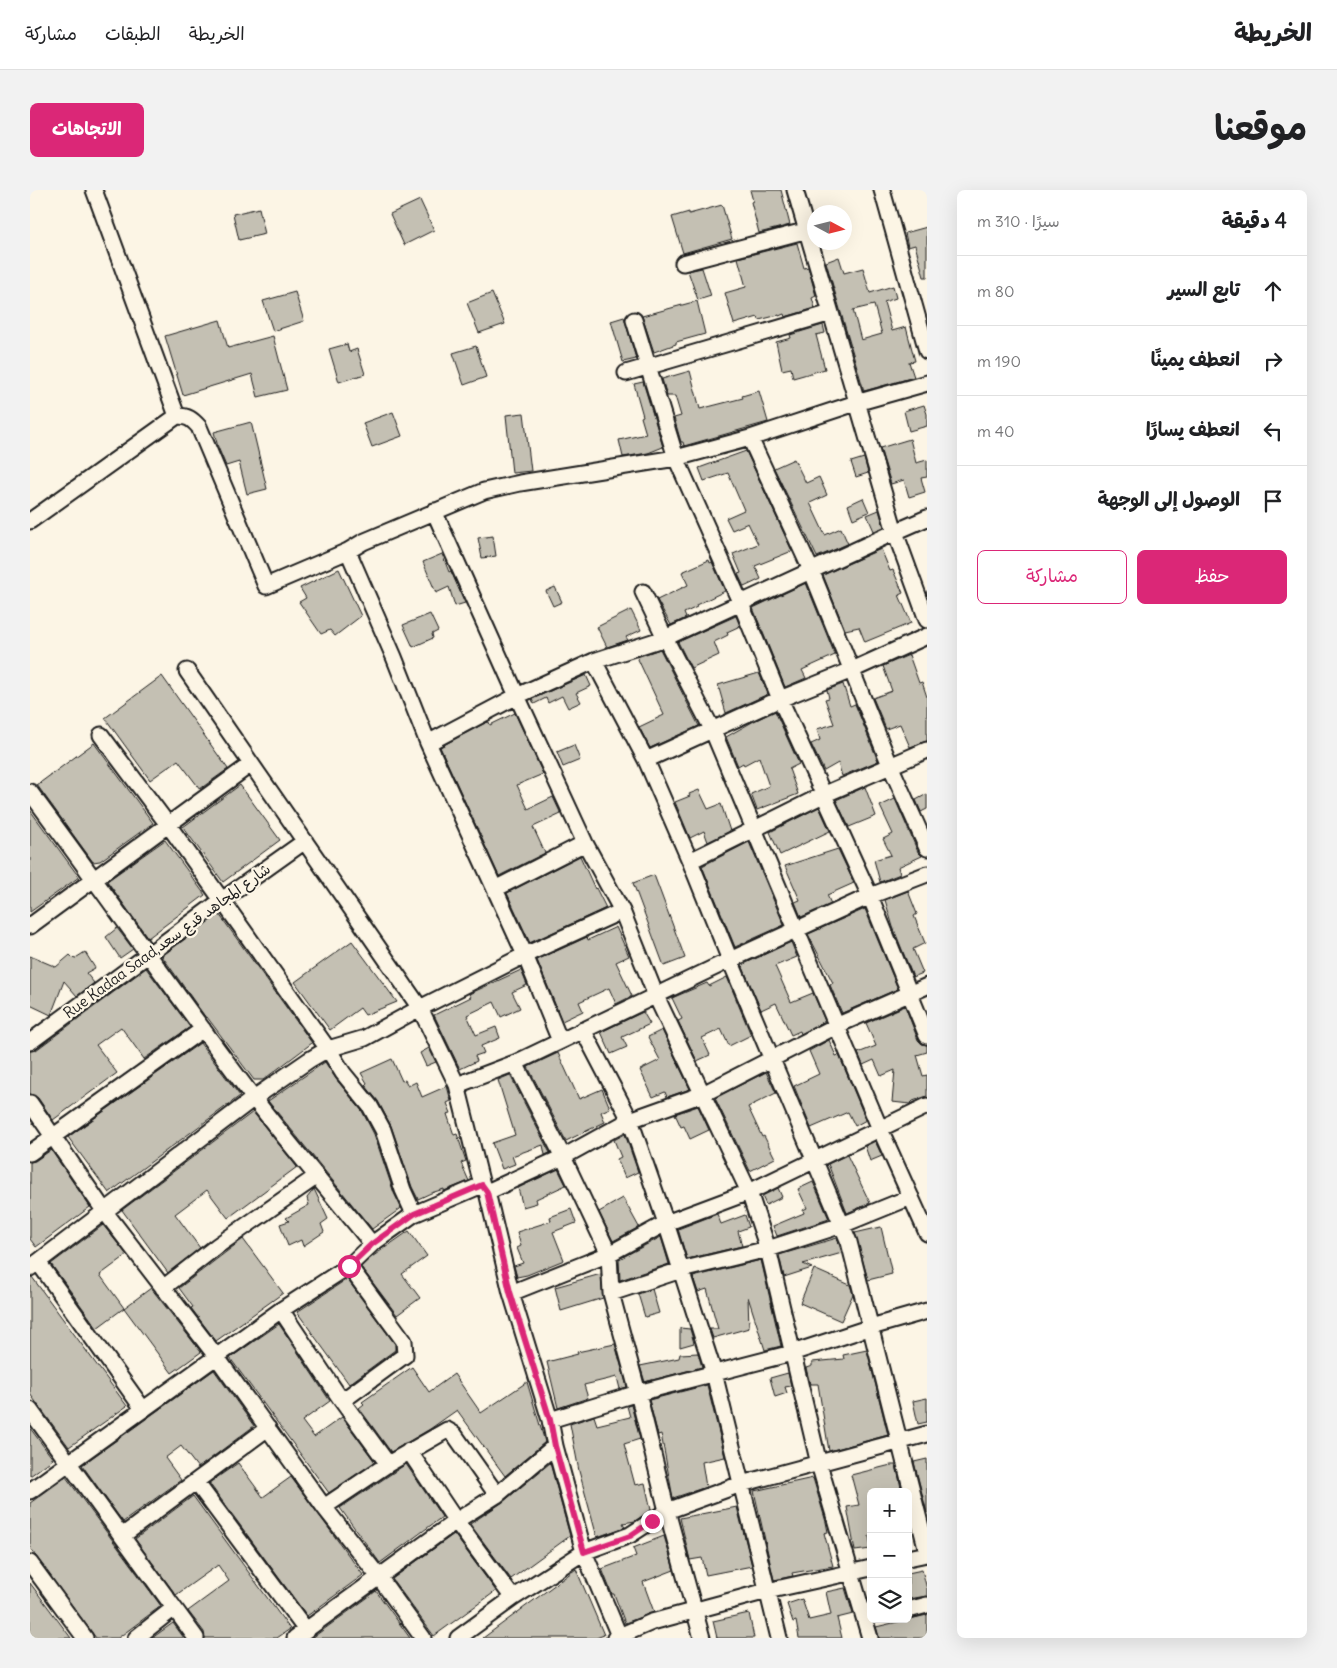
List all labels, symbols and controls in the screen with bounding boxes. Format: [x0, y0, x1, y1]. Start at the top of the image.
text: الخريطة [1234, 17, 1312, 47]
text: مشاركة [25, 22, 77, 45]
text: الطبقات [105, 22, 161, 45]
text: الخريطة [189, 22, 245, 45]
button: الاتجاهات [30, 103, 144, 157]
text: موقعنا [1214, 105, 1307, 149]
north arrow [807, 205, 852, 250]
text: 4 دقيقة [1221, 207, 1287, 234]
text: سيرًا · 310 m [977, 211, 1060, 231]
text: تابع السير [1168, 277, 1240, 301]
icon: ahead [1259, 277, 1287, 305]
text: 80 m [977, 281, 1015, 301]
text: انعطف يمينًا [1151, 347, 1240, 371]
icon: right [1259, 347, 1287, 375]
text: 190 m [977, 351, 1021, 371]
text: انعطف يسارًا [1146, 417, 1240, 441]
icon: left [1259, 417, 1287, 445]
text: 40 m [977, 421, 1015, 441]
text: الوصول إلى الوجهة [1097, 487, 1240, 511]
icon: arrive [1259, 487, 1287, 515]
button: مشاركة [977, 550, 1127, 604]
button: حفظ [1137, 550, 1287, 604]
street label: Rue Kadaa Saad,شارع المجاهد قدع سعد [59, 859, 275, 1023]
route start [338, 1255, 361, 1278]
map controls [867, 1488, 912, 1623]
button: + [867, 1488, 912, 1533]
route end [641, 1510, 664, 1533]
button: − [867, 1533, 912, 1578]
button: layers [867, 1578, 912, 1623]

